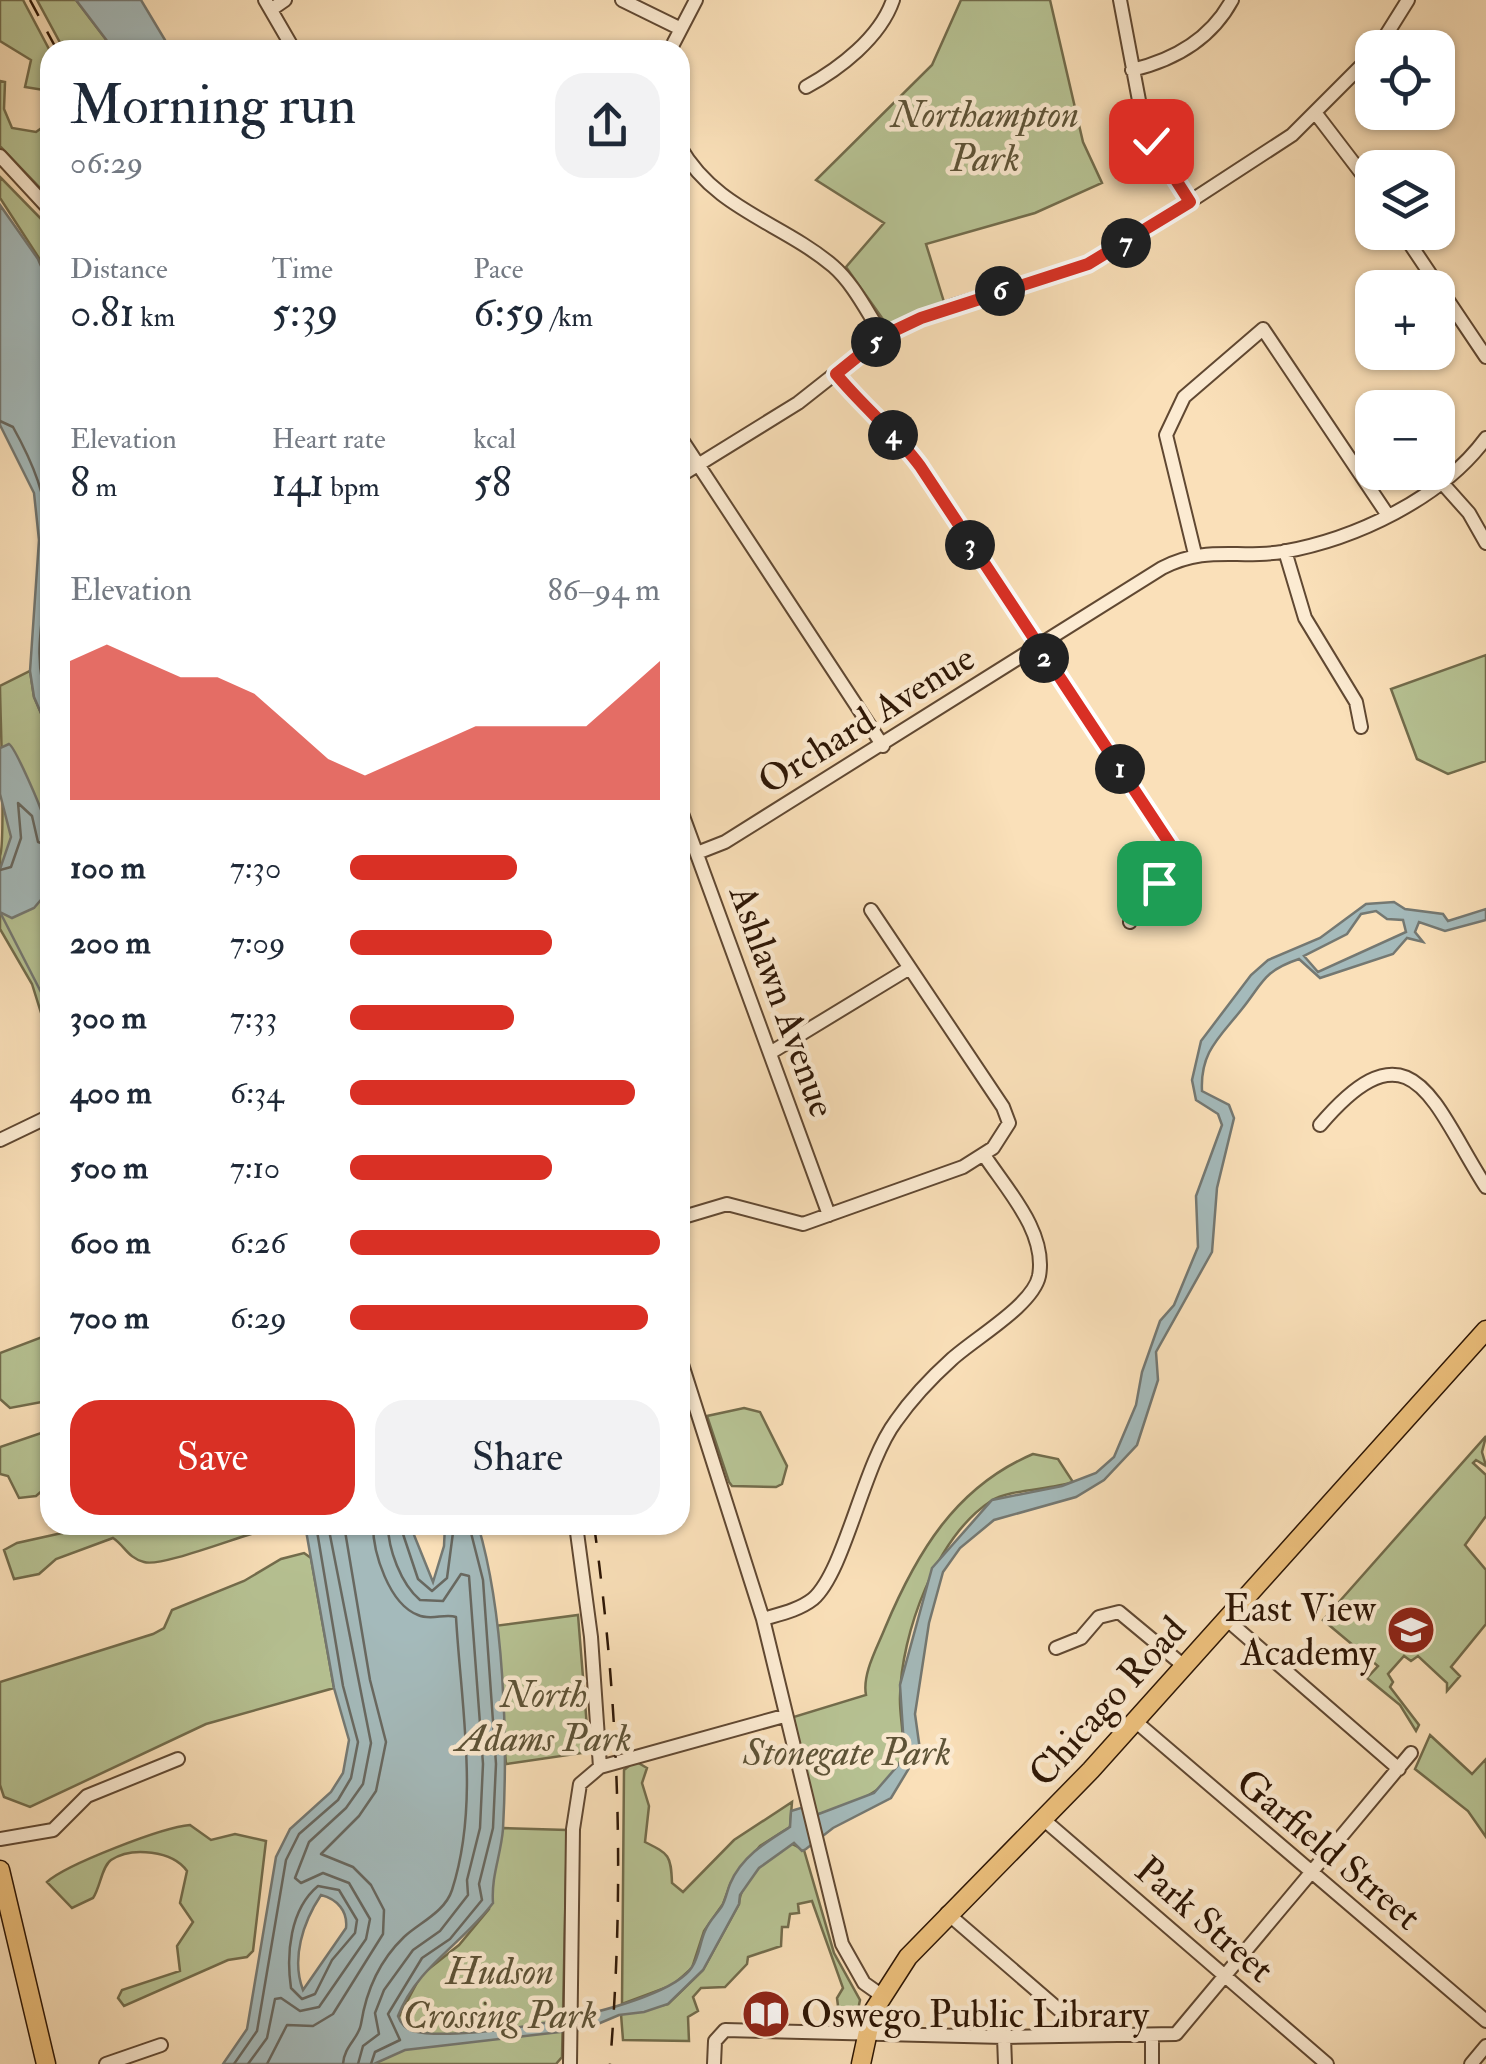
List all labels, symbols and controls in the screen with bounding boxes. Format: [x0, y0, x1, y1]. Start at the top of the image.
map controls [1355, 30, 1455, 490]
button: locate [1355, 30, 1455, 130]
text: Morning run [70, 71, 356, 140]
button: share [555, 73, 660, 178]
park label: Northampton Park [889, 91, 1079, 183]
pin [1109, 99, 1194, 184]
icon: check [1124, 114, 1179, 169]
text: 06:29 [70, 143, 143, 183]
button: layers [1355, 150, 1455, 250]
pin: 7 [1101, 218, 1151, 268]
text: 7 [1120, 225, 1132, 260]
text: Distance [70, 252, 168, 287]
text: Time [272, 252, 333, 287]
text: Pace [473, 252, 524, 287]
pin: 6 [975, 266, 1025, 316]
button: + [1355, 270, 1455, 370]
text: 6 [993, 273, 1007, 308]
text: 0.81 [70, 287, 134, 339]
text: 5:39 [272, 287, 338, 339]
text: 6:59 [473, 287, 545, 339]
text: km [134, 300, 175, 335]
text: /km [545, 300, 593, 335]
pin: 5 [851, 317, 901, 367]
text: 5 [870, 324, 882, 359]
button: − [1355, 390, 1455, 490]
pin: 4 [868, 410, 918, 460]
text: 4 [885, 417, 901, 452]
text: Elevation [70, 422, 177, 457]
text: Heart rate [272, 422, 386, 457]
text: kcal [473, 422, 516, 457]
text: 8 [70, 457, 90, 509]
text: 141 [272, 457, 324, 509]
text: 58 [473, 457, 512, 509]
text: m [90, 470, 117, 505]
text: bpm [324, 470, 380, 505]
pin: 3 [945, 520, 995, 570]
text: 3 [965, 527, 975, 562]
text: Elevation [70, 570, 192, 610]
text: 86–94 m [547, 570, 660, 610]
pin: 2 [1019, 633, 1069, 683]
street label: Orchard Avenue [749, 634, 984, 806]
text: 2 [1037, 640, 1051, 675]
pin: 1 [1095, 744, 1145, 794]
text: 1 [1115, 751, 1125, 786]
pin [1117, 841, 1202, 926]
text: 100 m [70, 848, 146, 888]
text: 7:30 [230, 848, 281, 888]
icon: arrive [1132, 856, 1187, 911]
street label: Ashlawn Avenue [718, 878, 846, 1124]
text: 200 m [70, 923, 151, 963]
text: 7:09 [230, 923, 285, 963]
text: 300 m [70, 998, 147, 1038]
text: 7:33 [230, 998, 277, 1038]
text: 400 m [70, 1073, 152, 1113]
text: 6:34 [230, 1073, 283, 1113]
text: 500 m [70, 1148, 148, 1188]
text: 7:10 [230, 1148, 280, 1188]
text: 600 m [70, 1223, 151, 1263]
text: 6:26 [230, 1223, 286, 1263]
text: 700 m [70, 1298, 149, 1338]
text: 6:29 [230, 1298, 287, 1338]
button: Save [70, 1400, 355, 1515]
button: Share [375, 1400, 660, 1515]
place label: East View Academy [1224, 1585, 1377, 1677]
school or university icon: East View Academy [1385, 1604, 1437, 1656]
street label: Chicago Road [1019, 1606, 1197, 1797]
park label: North Adams Park [452, 1671, 632, 1763]
park label: Stonegate Park [742, 1729, 951, 1777]
street label: Garfield Street [1226, 1759, 1430, 1941]
street label: Park Street [1125, 1846, 1284, 1993]
park label: Hudson Crossing Park [403, 1948, 597, 2040]
library icon: Oswego Public Library [740, 1988, 792, 2040]
place label: Oswego Public Library [801, 1991, 1150, 2039]

